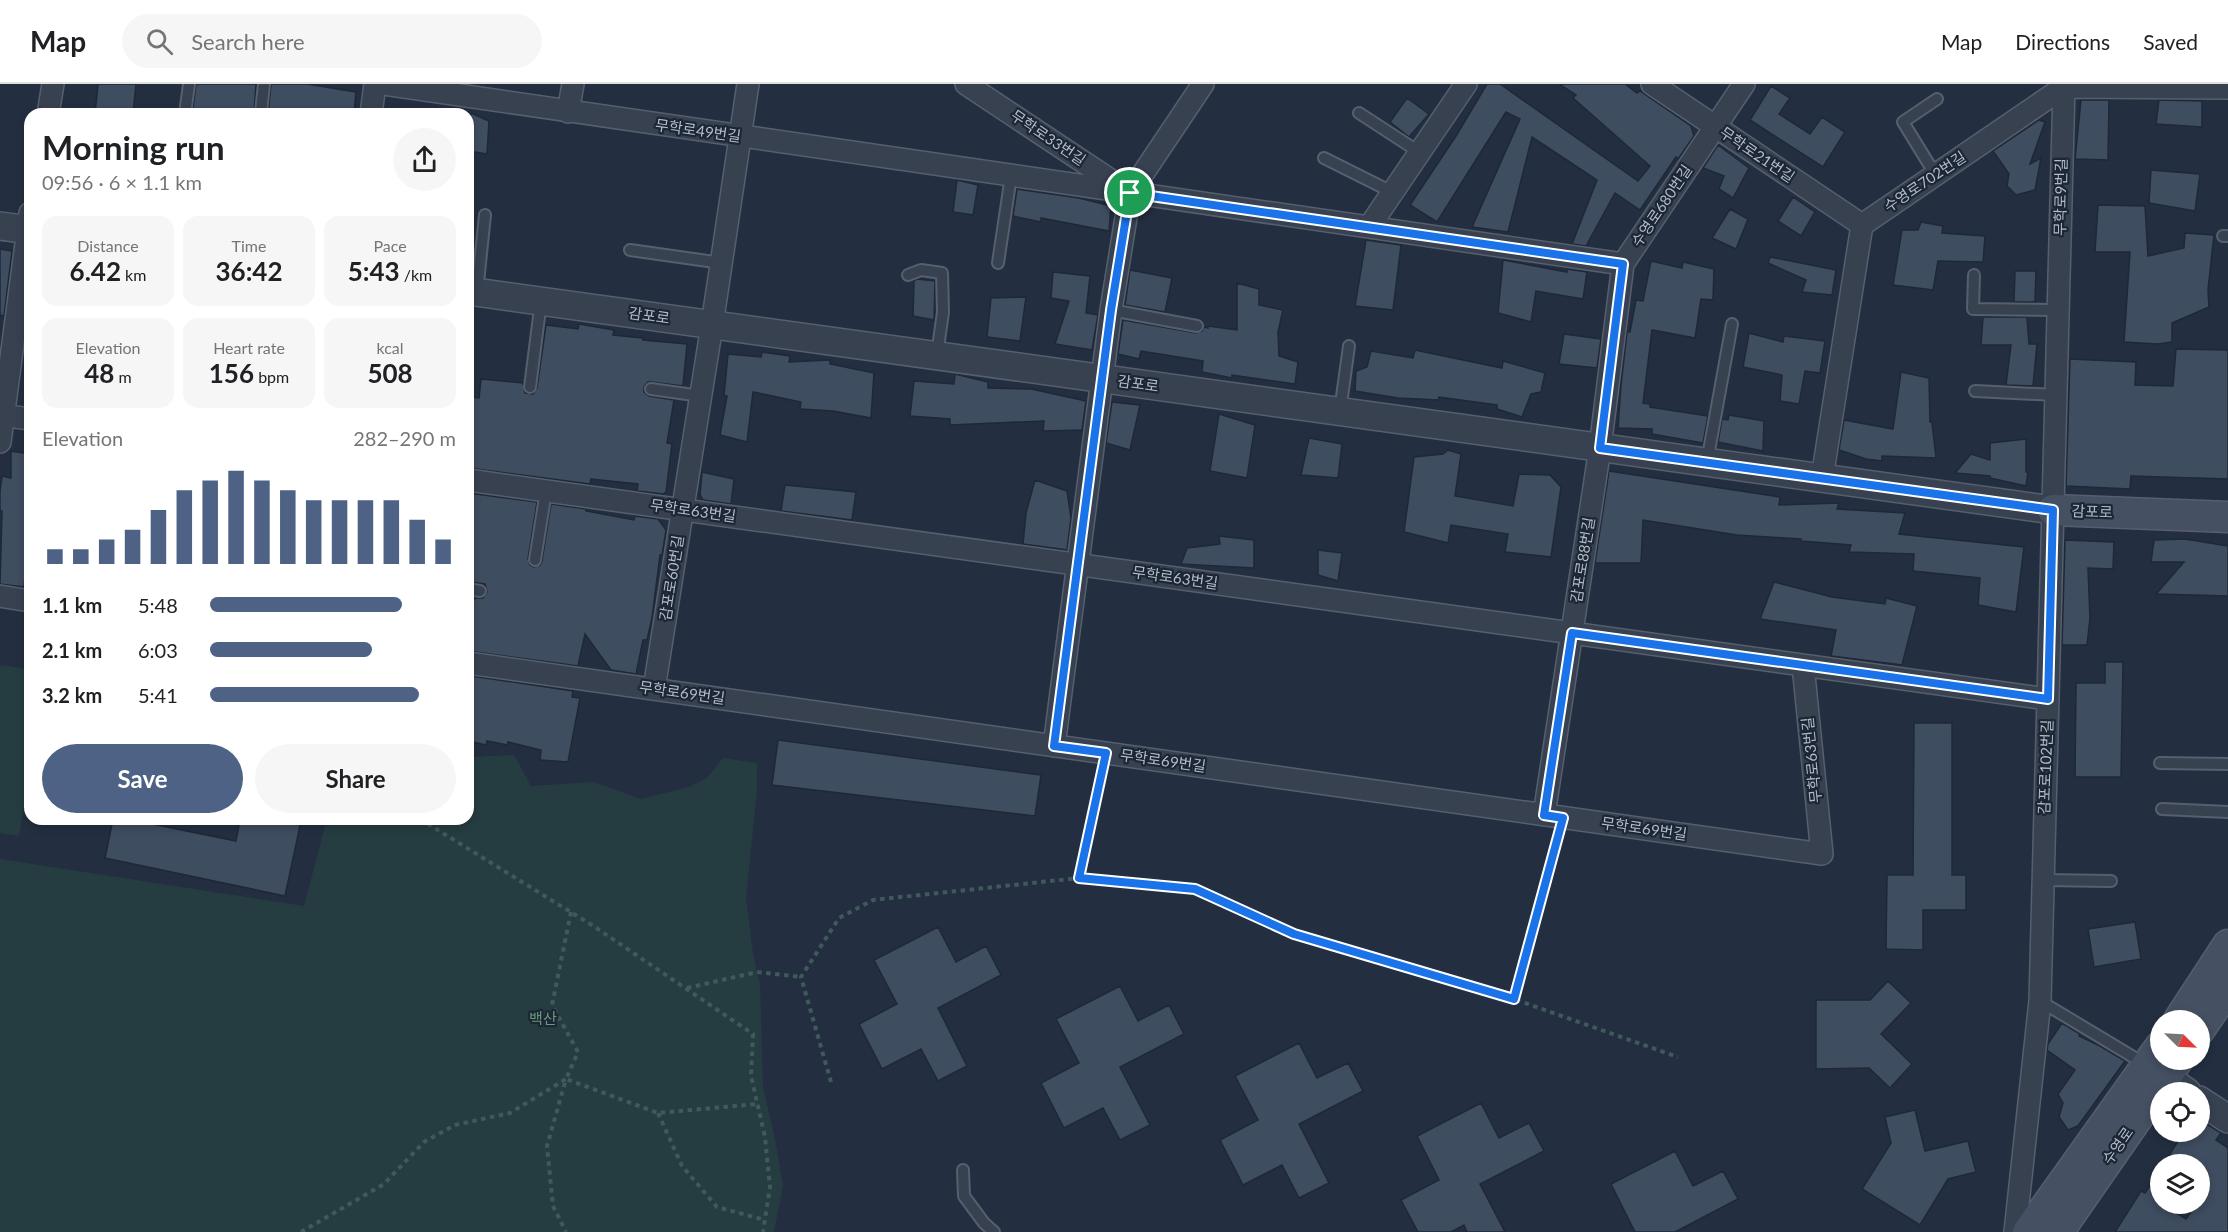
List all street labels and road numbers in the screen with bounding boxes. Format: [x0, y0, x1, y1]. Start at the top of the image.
street label: 무학로33번길 [1008, 106, 1089, 169]
street label: 무학로49번길 [654, 115, 742, 145]
street label: 무학로21번길 [1717, 123, 1798, 186]
street label: 수영로702번길 [1880, 147, 1969, 215]
street label: 무학로9번길 [2050, 158, 2070, 236]
street label: 수영로680번길 [1627, 161, 1695, 250]
street label: 감포로 [627, 303, 671, 327]
street label: 감포로 [1116, 371, 1160, 395]
street label: 무학로63번길 [649, 495, 737, 525]
street label: 감포로 [2071, 501, 2113, 521]
street label: 감포로88번길 [1566, 516, 1598, 604]
street label: 감포로60번길 [655, 534, 687, 622]
street label: 무학로63번길 [1131, 562, 1219, 592]
street label: 무학로69번길 [638, 677, 726, 707]
street label: 무학로63번길 [1798, 716, 1824, 804]
street label: 감포로102번길 [2034, 719, 2056, 815]
street label: 무학로69번길 [1119, 745, 1207, 775]
street label: 무학로69번길 [1600, 813, 1688, 843]
street label: 수영로 [2098, 1123, 2136, 1168]

